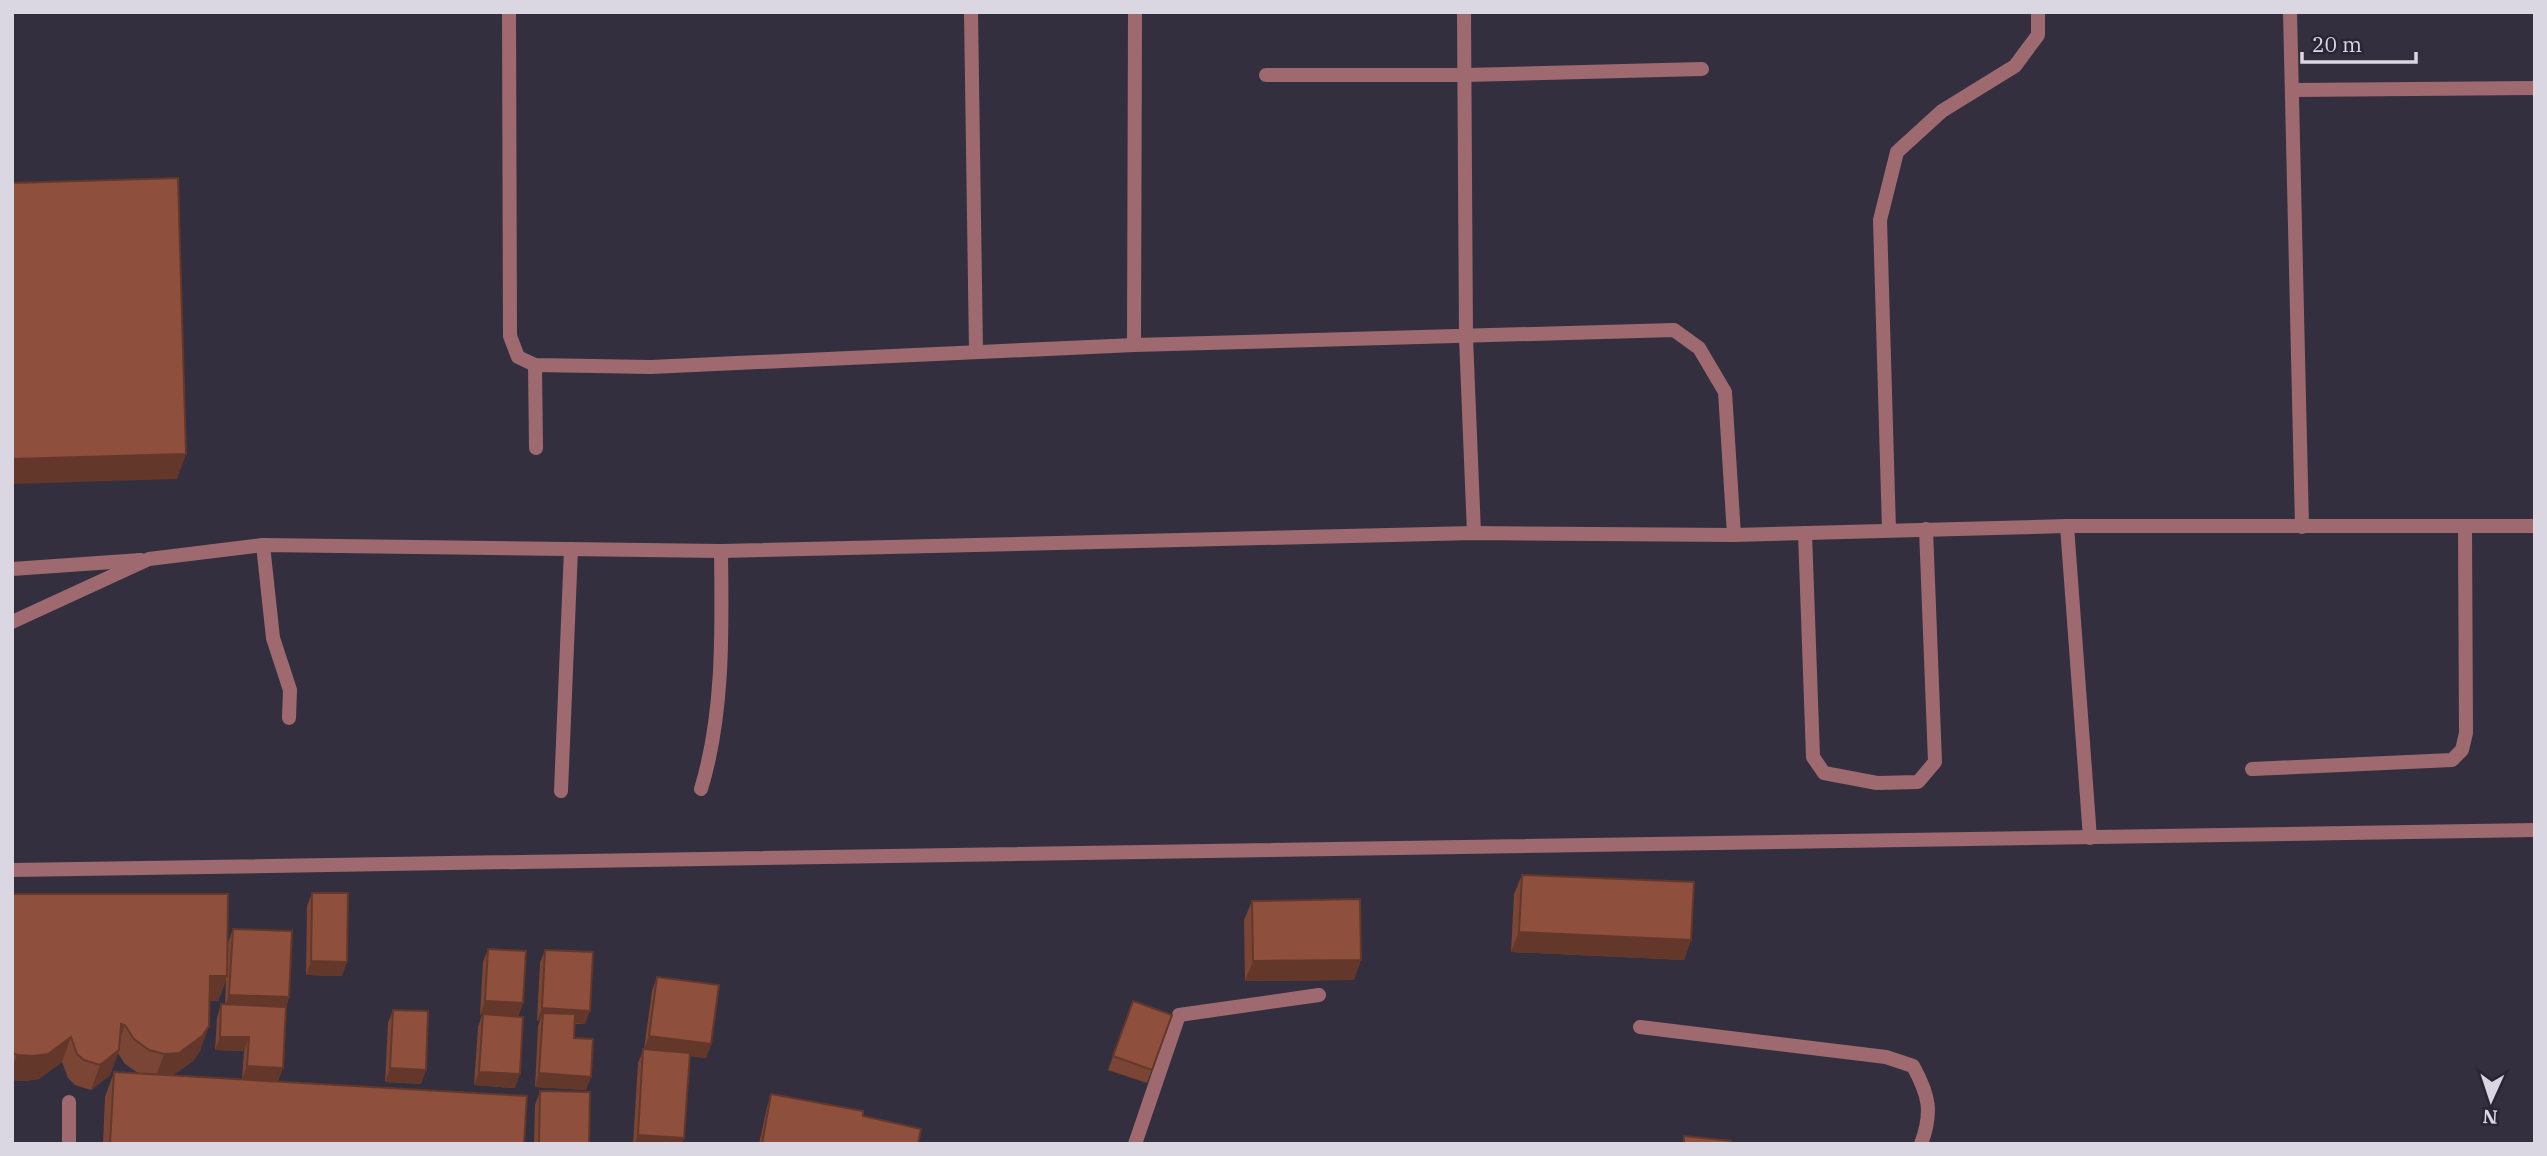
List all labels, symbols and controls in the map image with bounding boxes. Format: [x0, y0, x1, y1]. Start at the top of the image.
scale bar [2302, 21, 2416, 65]
text: 20 m [2312, 30, 2362, 58]
north arrow [2456, 1065, 2526, 1135]
text: N [2482, 1105, 2498, 1129]

